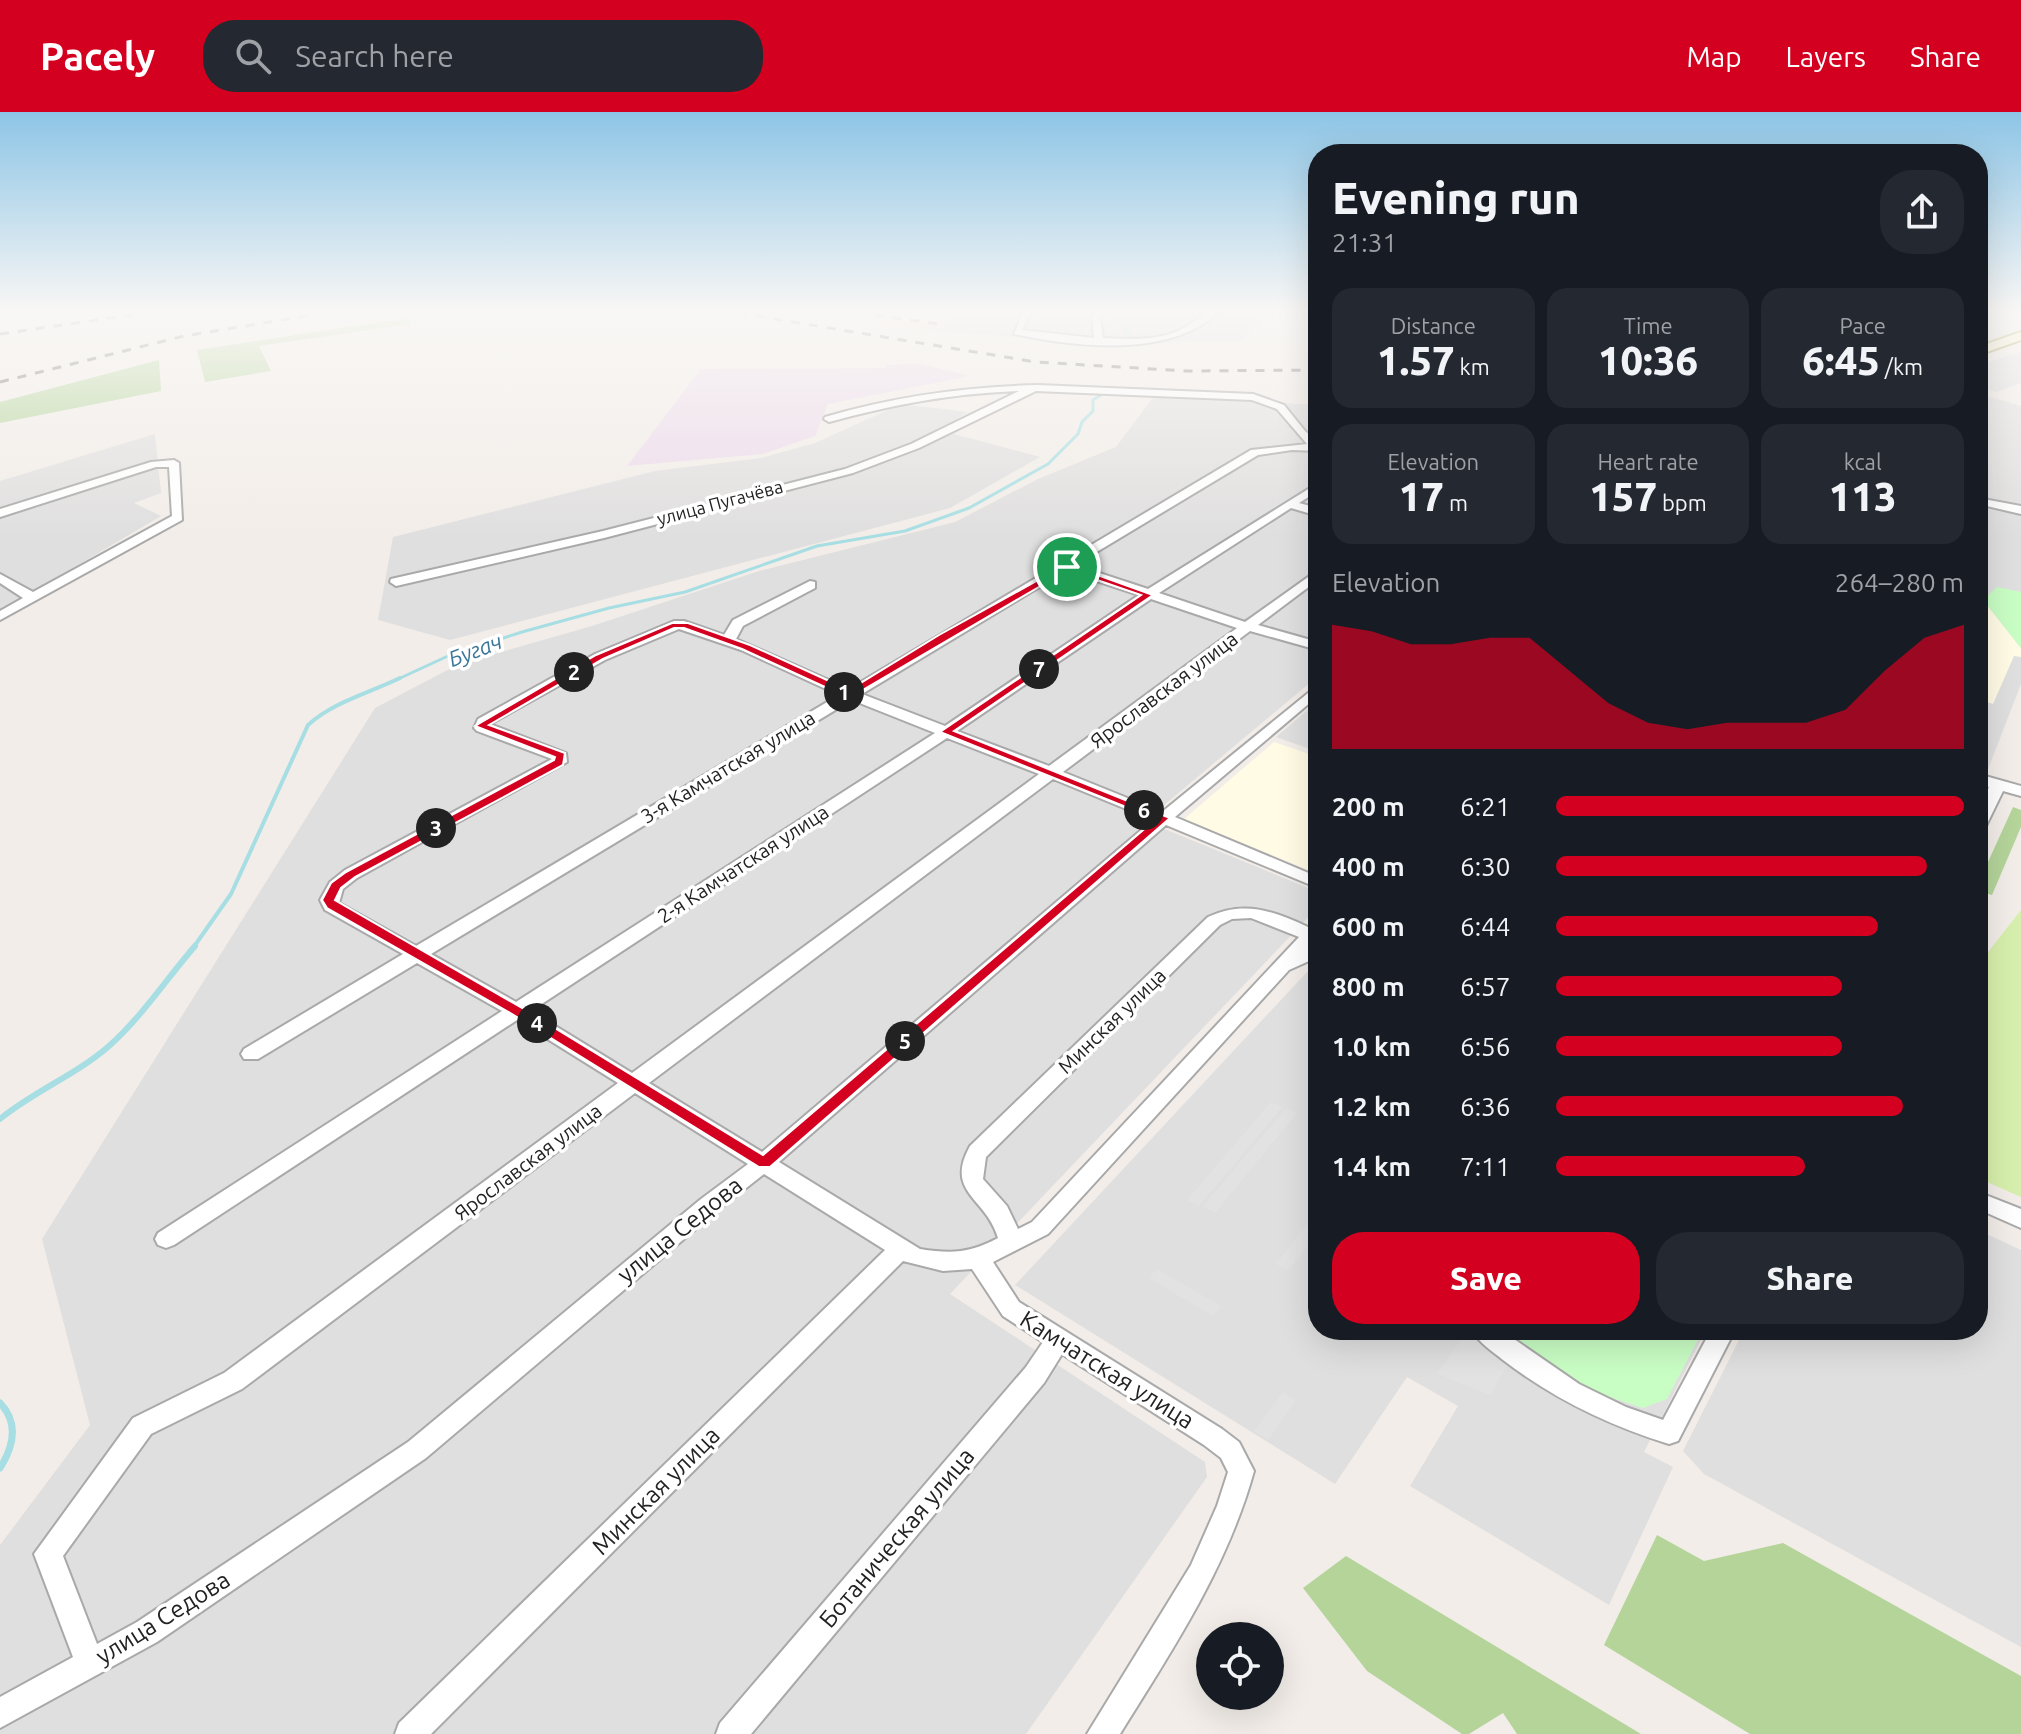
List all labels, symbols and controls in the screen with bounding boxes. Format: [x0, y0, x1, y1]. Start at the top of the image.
search box [203, 20, 763, 92]
icon: search [231, 34, 275, 78]
text: Pacely [40, 35, 155, 77]
text: Search here [295, 39, 454, 73]
text: Map [1686, 41, 1742, 72]
text: Layers [1786, 41, 1866, 72]
text: Share [1910, 41, 1981, 72]
button: share [1880, 170, 1964, 254]
text: Evening run [1332, 173, 1580, 222]
text: 21:31 [1332, 228, 1397, 257]
text: Distance [1391, 313, 1476, 338]
text: Time [1623, 313, 1673, 338]
text: Pace [1839, 313, 1886, 338]
text: 1.57 [1377, 338, 1455, 383]
text: 10:36 [1598, 338, 1698, 383]
text: 6:45 [1802, 338, 1880, 383]
text: km [1455, 354, 1490, 379]
text: /km [1880, 354, 1923, 379]
text: Elevation [1387, 449, 1479, 474]
text: Heart rate [1597, 449, 1699, 474]
text: kcal [1844, 449, 1882, 474]
text: 17 [1399, 474, 1444, 519]
text: 157 [1589, 474, 1657, 519]
text: 113 [1829, 474, 1897, 519]
street label: улица Пугачёва [655, 476, 785, 528]
text: m [1444, 490, 1468, 515]
text: bpm [1657, 490, 1707, 515]
pin [1033, 533, 1101, 601]
icon: arrive [1045, 545, 1089, 589]
text: Elevation [1332, 568, 1440, 597]
text: 264–280 m [1835, 568, 1964, 597]
street label: Ярославская улица [1086, 627, 1242, 752]
water label: Бугач [445, 628, 505, 671]
pin: 7 [1019, 649, 1059, 689]
pin: 2 [554, 652, 594, 692]
text: 7 [1033, 656, 1045, 681]
text: 2 [568, 659, 580, 684]
pin: 1 [824, 672, 864, 712]
text: 1 [838, 679, 850, 704]
street label: 3-я Камчатская улица [637, 705, 819, 828]
pin: 6 [1124, 790, 1164, 830]
text: 200 m [1332, 792, 1405, 821]
text: 6:21 [1460, 792, 1510, 821]
text: 6 [1138, 797, 1150, 822]
street label: 2-я Камчатская улица [653, 800, 832, 927]
pin: 3 [416, 808, 456, 848]
text: 3 [430, 815, 442, 840]
text: 400 m [1332, 852, 1405, 881]
text: 6:30 [1460, 852, 1510, 881]
text: 600 m [1332, 912, 1405, 941]
text: 6:44 [1460, 912, 1510, 941]
street label: Минская улица [1053, 963, 1170, 1078]
text: 800 m [1332, 972, 1405, 1001]
text: 6:57 [1460, 972, 1510, 1001]
pin: 4 [517, 1003, 557, 1043]
text: 4 [531, 1010, 543, 1035]
pin: 5 [885, 1021, 925, 1061]
text: 5 [899, 1028, 911, 1053]
text: 1.0 km [1332, 1032, 1411, 1061]
text: 6:56 [1460, 1032, 1510, 1061]
text: 1.2 km [1332, 1092, 1411, 1121]
text: 6:36 [1460, 1092, 1510, 1121]
street label: Ярославская улица [450, 1099, 606, 1224]
text: 1.4 km [1332, 1152, 1411, 1181]
text: 7:11 [1460, 1152, 1510, 1181]
street label: улица Седова [612, 1171, 748, 1288]
button: Save [1332, 1232, 1640, 1324]
button: Share [1656, 1232, 1964, 1324]
street label: Камчатская улица [1015, 1305, 1199, 1434]
street label: Минская улица [586, 1421, 725, 1560]
street label: Ботаническая улица [814, 1443, 980, 1633]
street label: улица Седова [91, 1566, 235, 1670]
map controls [1196, 1622, 1284, 1710]
button: locate [1196, 1622, 1284, 1710]

